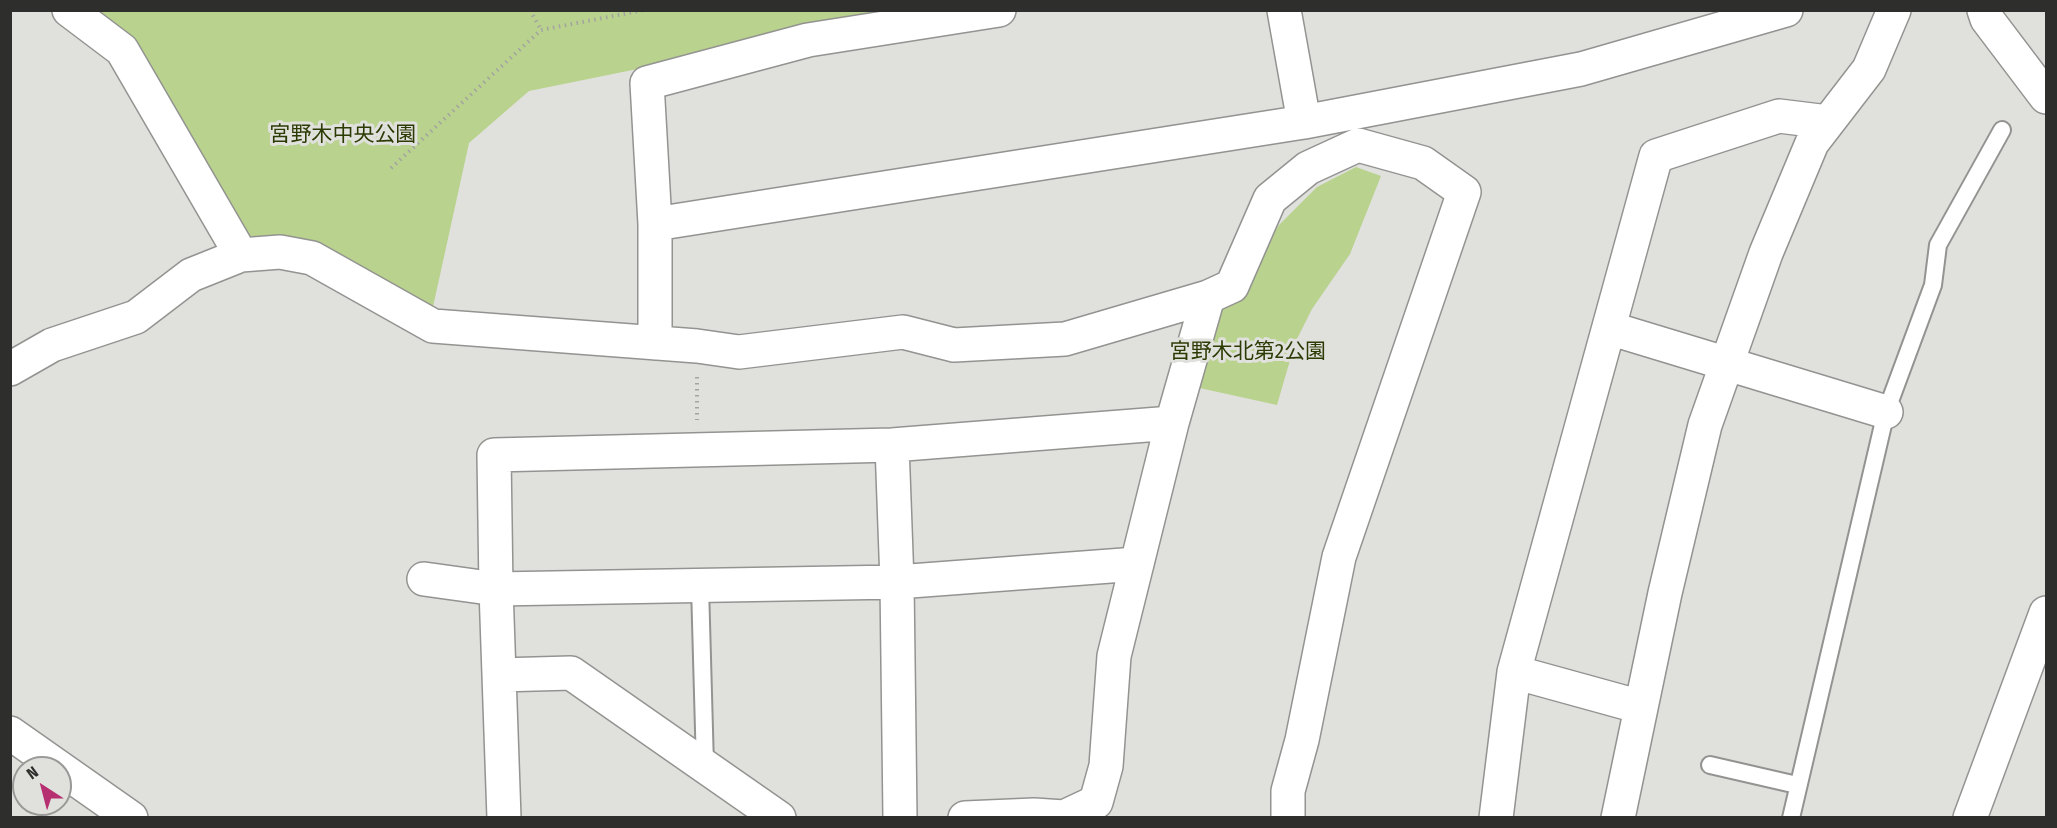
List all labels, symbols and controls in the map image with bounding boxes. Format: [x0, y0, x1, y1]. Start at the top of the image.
park label: 宮野木中央公園 [270, 122, 416, 148]
park label: 宮野木北第2公園 [1170, 339, 1326, 365]
north arrow [12, 756, 72, 816]
text: N [23, 762, 42, 783]

